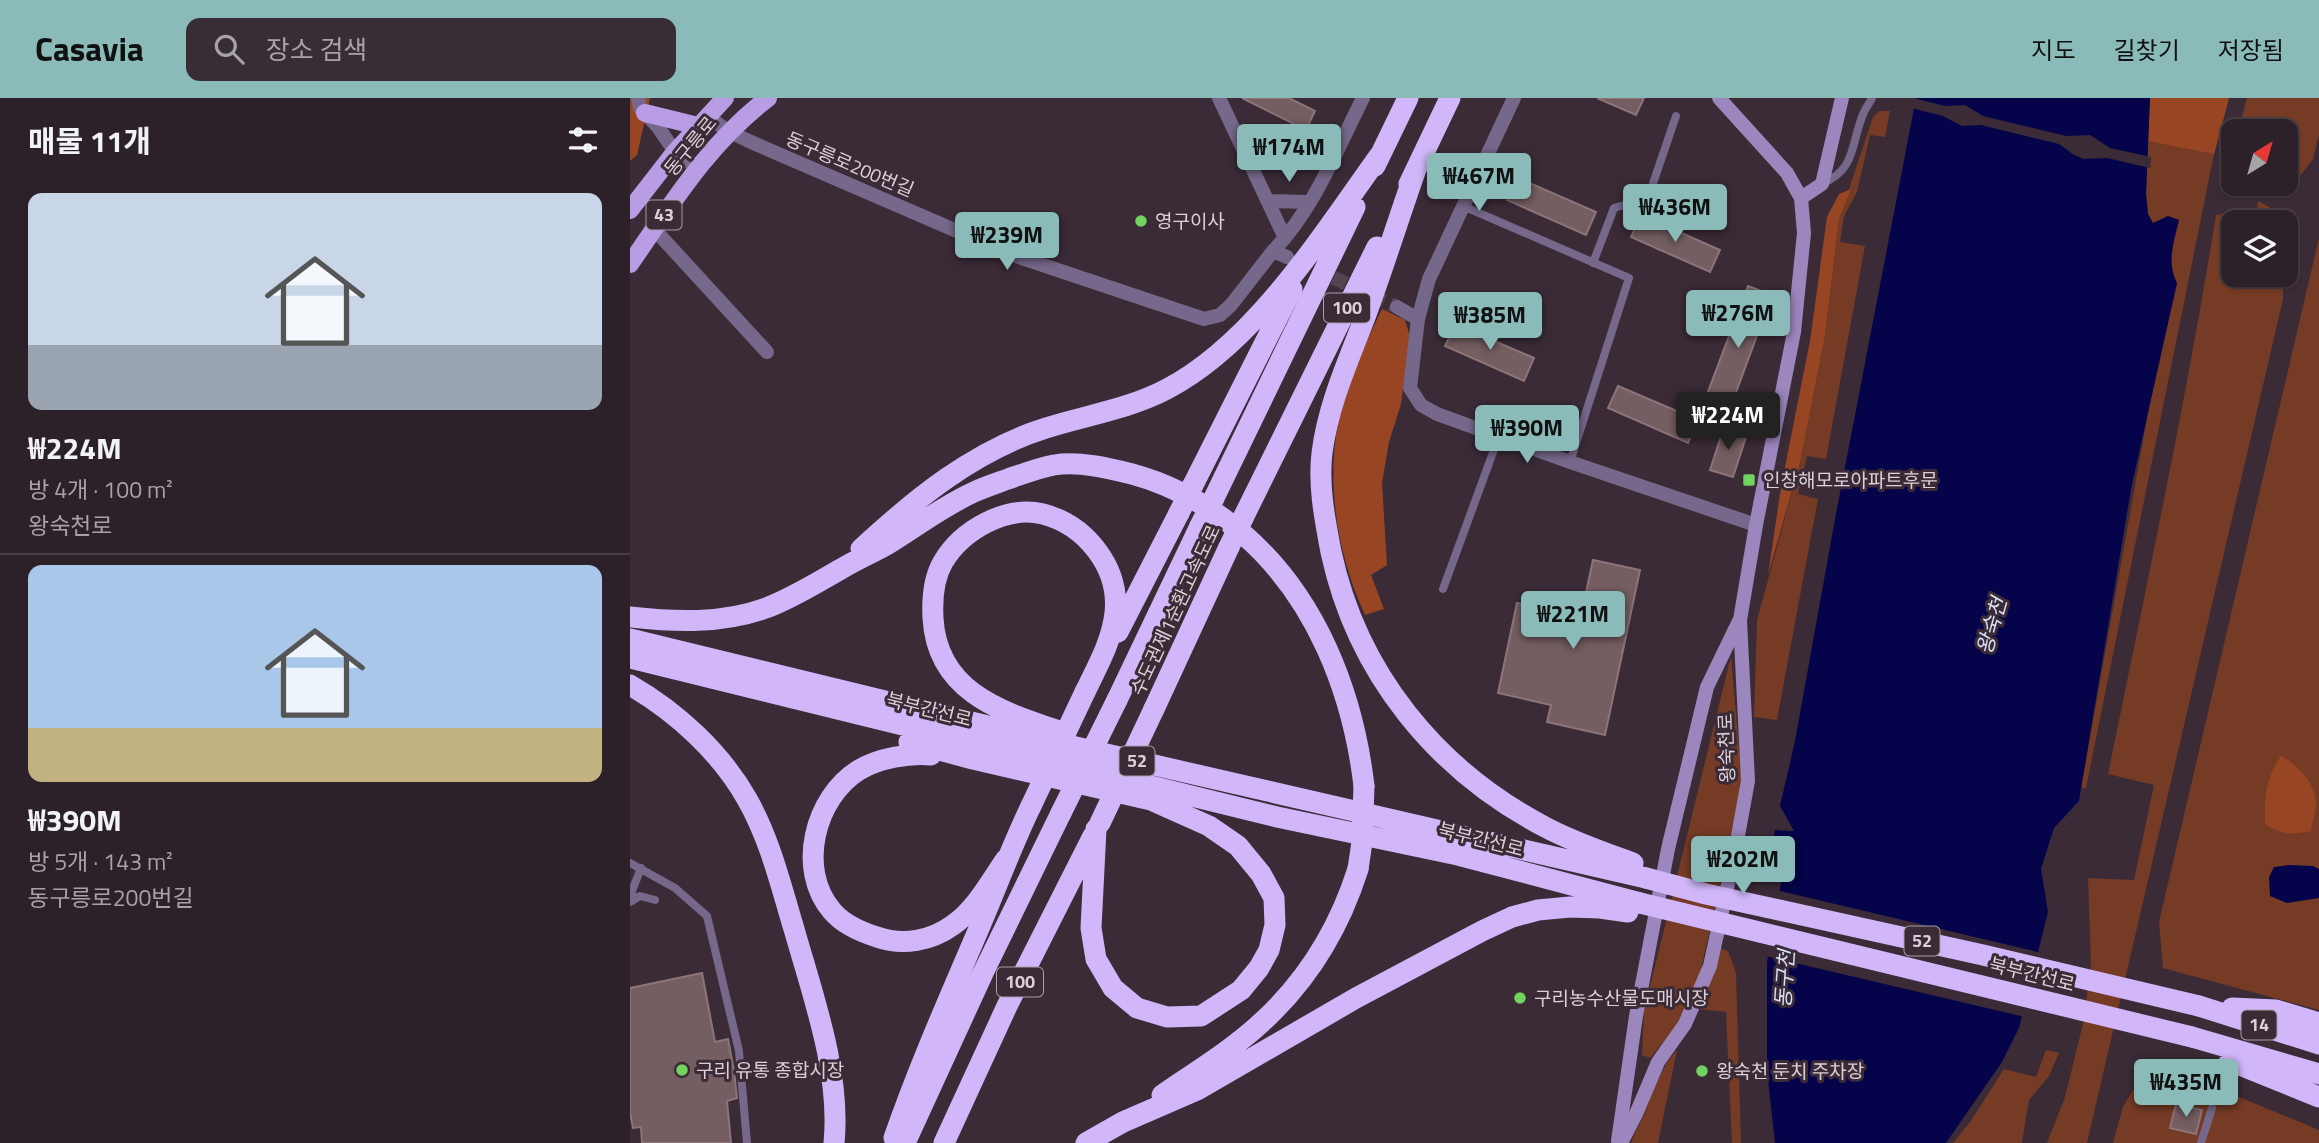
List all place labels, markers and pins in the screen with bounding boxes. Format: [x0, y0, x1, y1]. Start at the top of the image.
pin: ₩174M [1240, 125, 1338, 184]
pin: ₩467M [1430, 153, 1528, 213]
pin: ₩436M [1626, 184, 1724, 244]
place label: 영구이사 [1155, 206, 1225, 235]
pin: ₩239M [958, 212, 1056, 272]
marker: 영구이사 [1133, 213, 1149, 229]
pin: ₩276M [1689, 290, 1787, 350]
pin: ₩385M [1441, 292, 1539, 352]
pin: ₩224M [1679, 392, 1777, 452]
pin: ₩390M [1478, 406, 1576, 465]
place label: 인창해모로아파트후문 [1763, 465, 1938, 494]
marker: 인창해모로아파트후문 [1741, 472, 1757, 488]
pin: ₩221M [1524, 592, 1622, 651]
pin: ₩202M [1694, 836, 1792, 896]
place label: 구리농수산물도매시장 [1534, 983, 1709, 1012]
marker: 구리농수산물도매시장 [1512, 990, 1528, 1006]
place label: 구리 유통 종합시장 [696, 1055, 844, 1084]
place label: 왕숙천 둔치 주차장 [1716, 1056, 1864, 1085]
pin: ₩435M [2137, 1060, 2235, 1119]
marker: 구리 유통 종합시장 [674, 1062, 690, 1078]
marker: 왕숙천 둔치 주차장 [1694, 1063, 1710, 1079]

